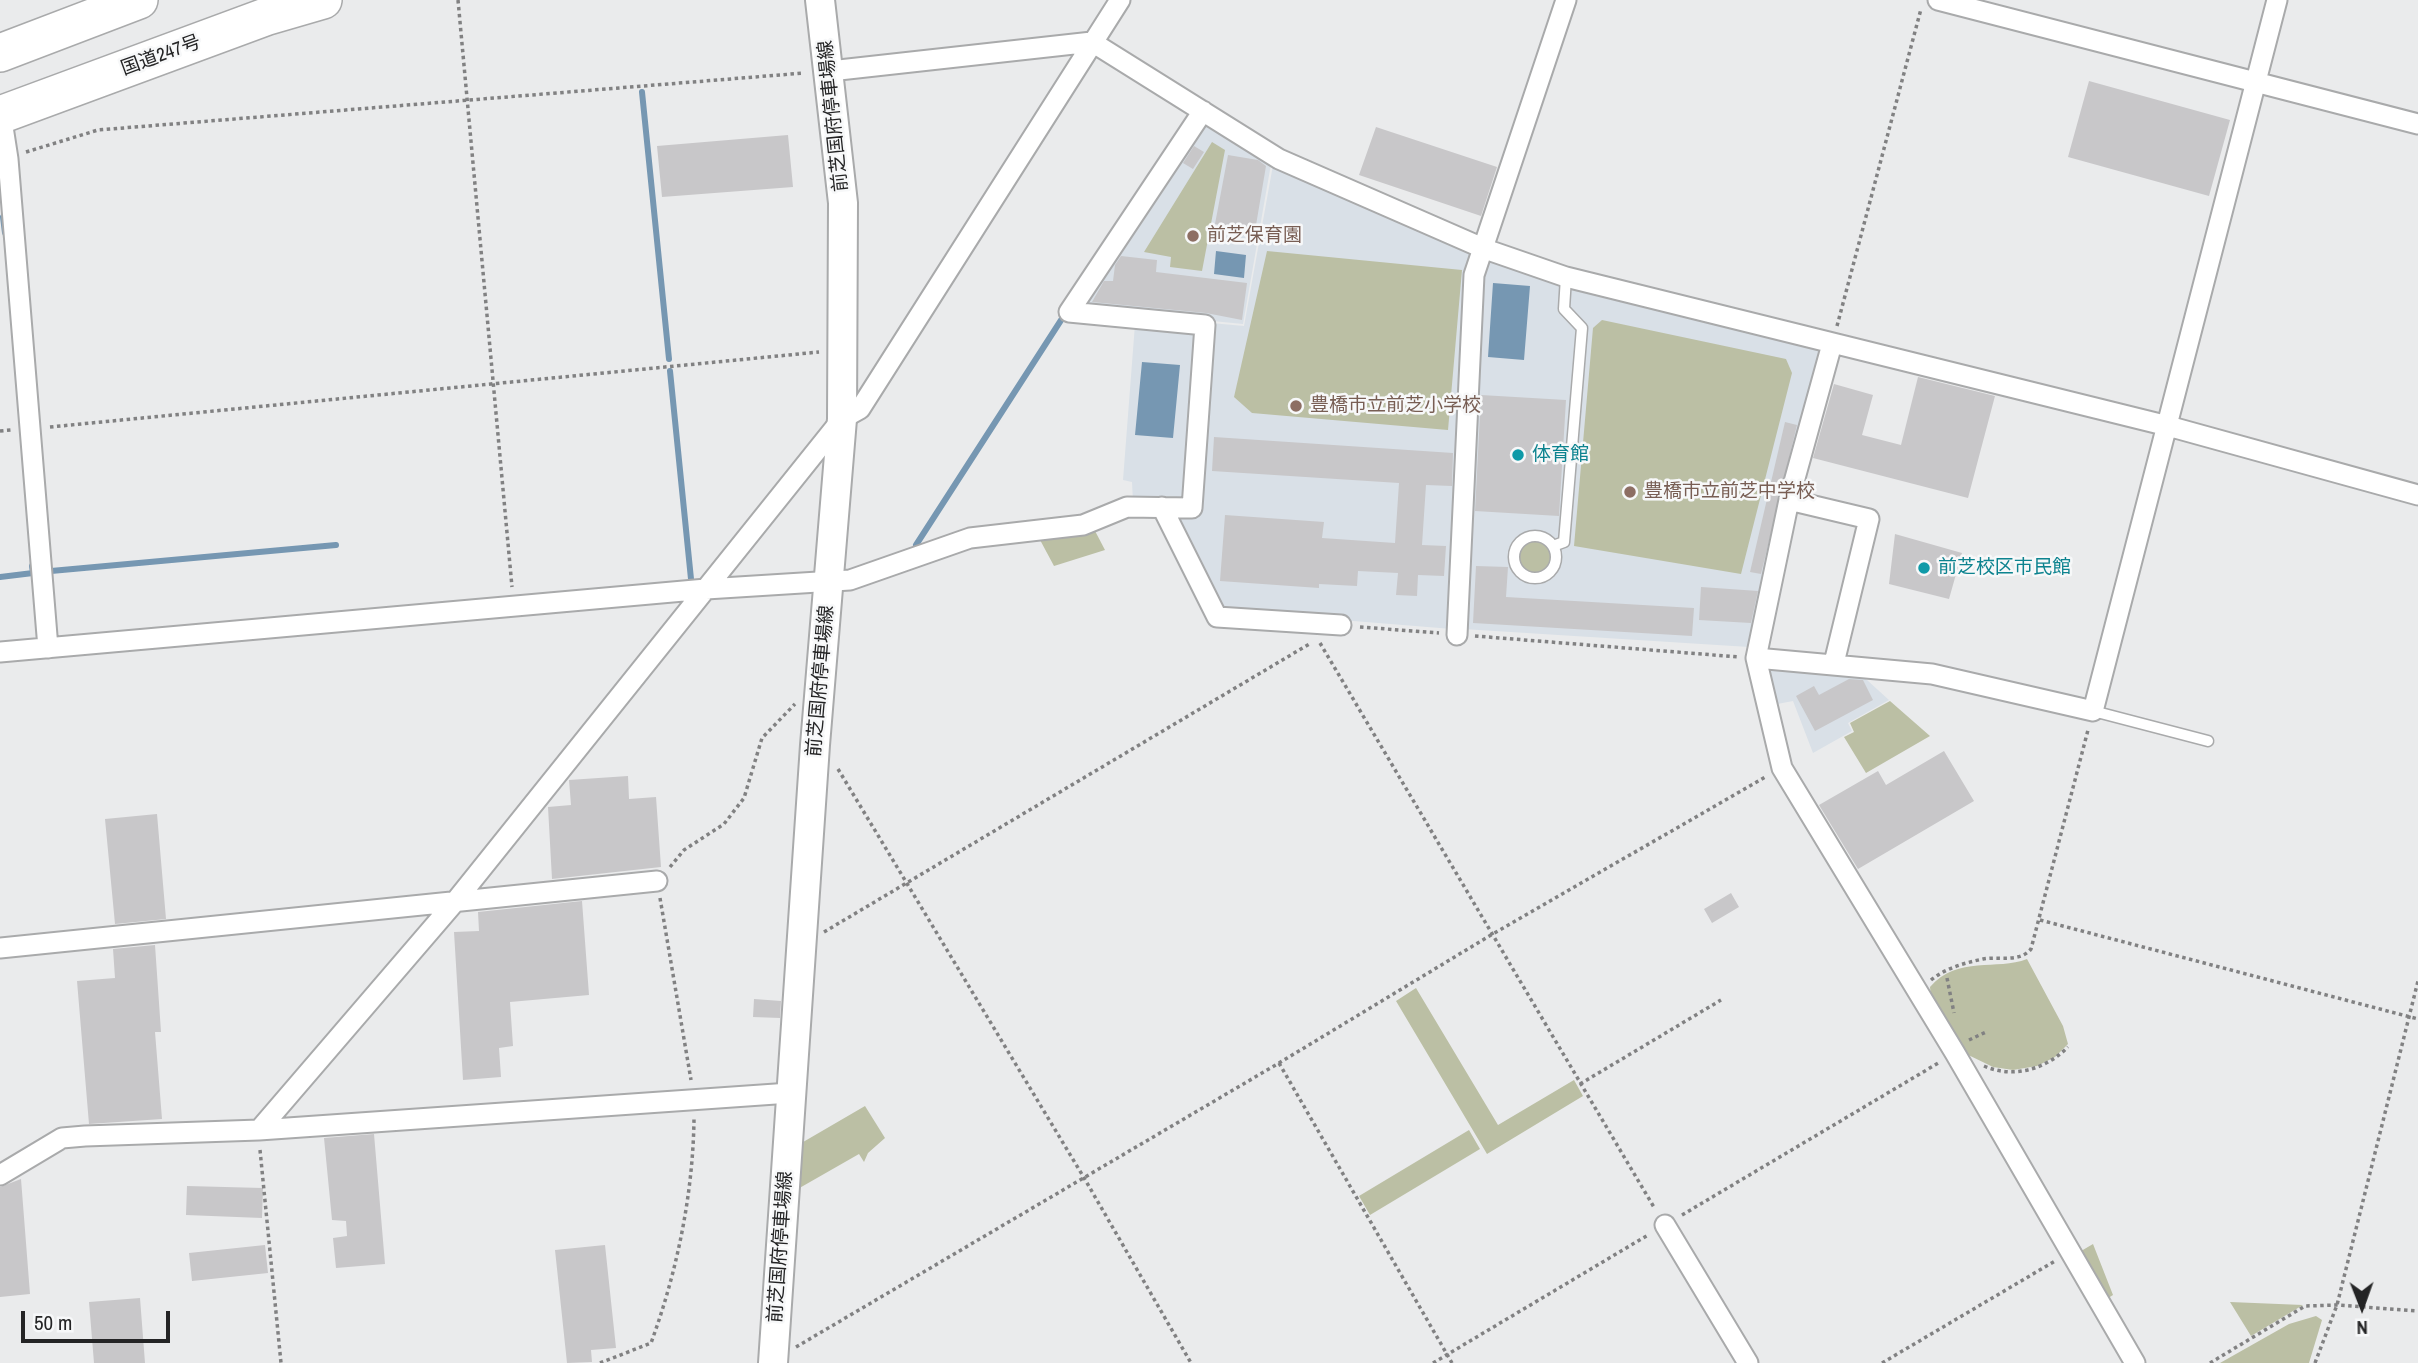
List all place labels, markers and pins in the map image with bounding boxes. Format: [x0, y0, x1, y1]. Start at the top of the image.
place label: 前芝保育園 [1207, 225, 1302, 247]
marker: 前芝保育園 [1185, 228, 1201, 244]
place label: 豊橋市立前芝小学校 [1310, 395, 1481, 417]
marker: 豊橋市立前芝小学校 [1288, 398, 1304, 414]
place label: 体育館 [1532, 444, 1589, 466]
marker: 体育館 [1510, 447, 1526, 463]
place label: 豊橋市立前芝中学校 [1644, 481, 1815, 503]
marker: 豊橋市立前芝中学校 [1622, 484, 1638, 500]
place label: 前芝校区市民館 [1938, 557, 2071, 579]
marker: 前芝校区市民館 [1916, 560, 1932, 576]

